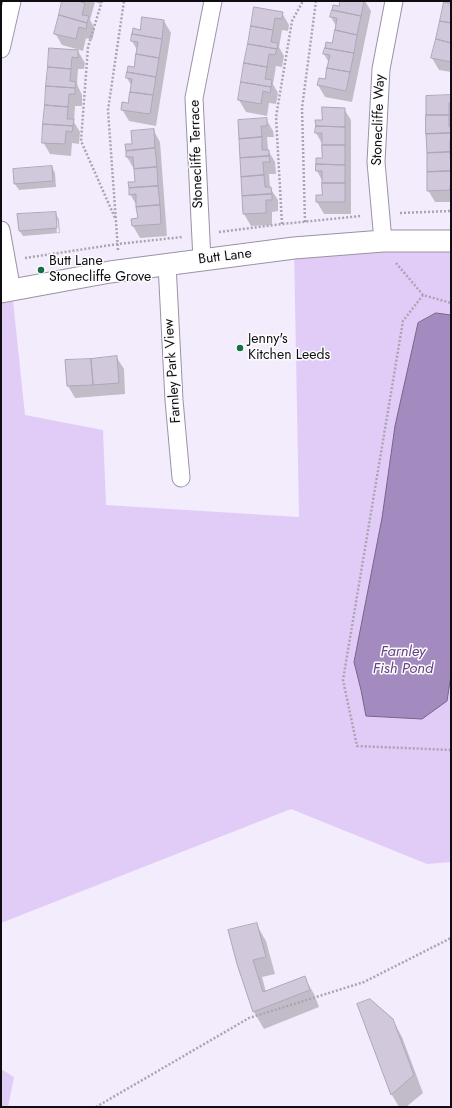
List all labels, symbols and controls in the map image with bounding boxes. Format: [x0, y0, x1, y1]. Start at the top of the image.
street label: Stonecliffe Way [369, 74, 389, 166]
street label: Stonecliffe Terrace [187, 99, 207, 209]
street label: Butt Lane [197, 245, 253, 269]
place label: Butt Lane Stonecliffe Grove [49, 254, 151, 286]
marker: Butt Lane Stonecliffe Grove [36, 265, 46, 275]
street label: Farnley Park View [161, 318, 185, 424]
place label: Jenny's Kitchen Leeds [248, 332, 330, 364]
marker: Jenny's Kitchen Leeds [235, 343, 245, 353]
water label: Farnley Fish Pond [373, 643, 433, 678]

